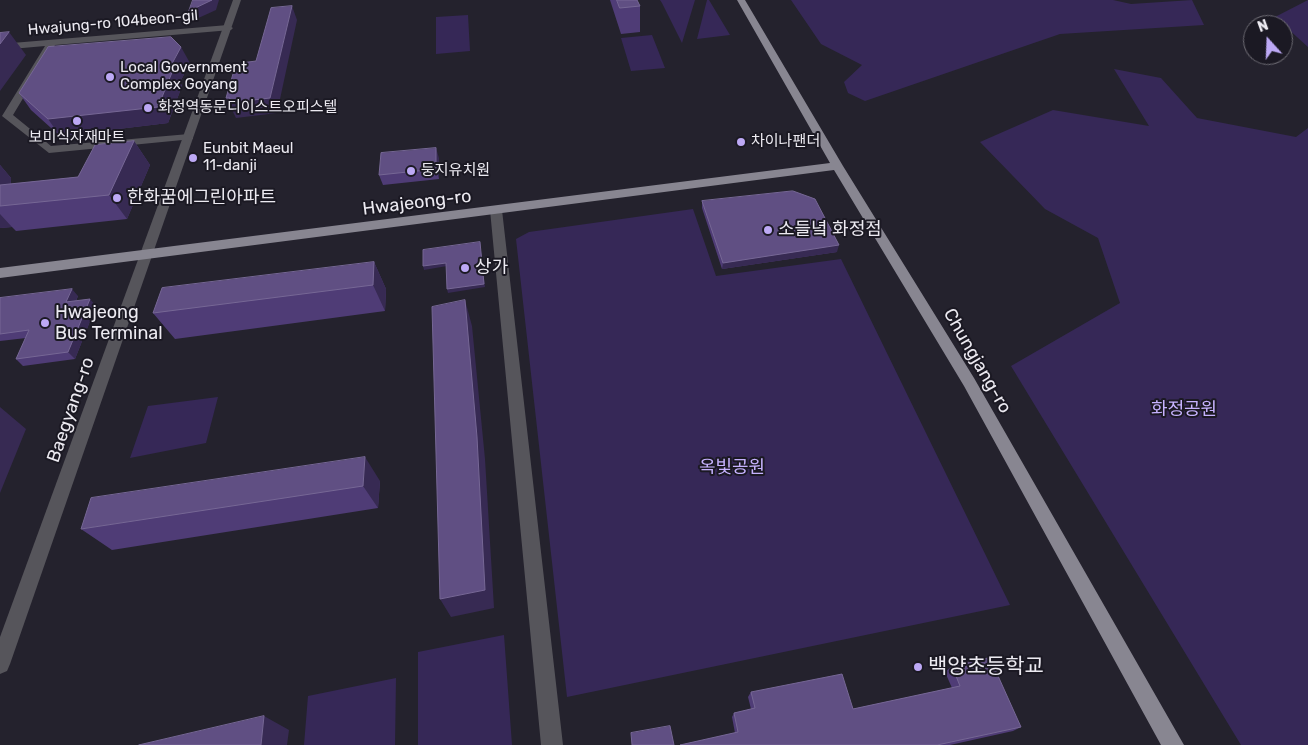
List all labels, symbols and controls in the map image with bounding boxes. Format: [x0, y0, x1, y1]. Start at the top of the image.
street label: Hwajung-ro 104beon-gil [27, 7, 199, 39]
north arrow [1243, 15, 1293, 65]
text: N [1255, 17, 1271, 36]
place label: Local Government Complex Goyang [120, 59, 247, 94]
marker: Local Government Complex Goyang [104, 71, 116, 83]
place label: 화정역동문디이스트오피스텔 [158, 99, 337, 117]
marker: 화정역동문디이스트오피스텔 [142, 102, 154, 114]
marker: 보미식자재마트 [71, 115, 83, 127]
place label: 보미식자재마트 [29, 129, 125, 147]
place label: 차이나팬더 [751, 133, 820, 151]
marker: 차이나팬더 [735, 136, 747, 148]
place label: Eunbit Maeul 11-danji [203, 140, 293, 175]
marker: Eunbit Maeul 11-danji [187, 152, 199, 164]
place label: 둥지유치원 [421, 162, 490, 180]
marker: 둥지유치원 [405, 165, 417, 177]
street label: Hwajeong-ro [361, 186, 473, 220]
place label: 한화꿈에그린아파트 [127, 187, 276, 209]
marker: 한화꿈에그린아파트 [111, 192, 123, 204]
place label: 소들녘 화정점 [778, 219, 882, 241]
marker: 소들녘 화정점 [762, 224, 774, 236]
place label: 상가 [475, 257, 508, 279]
marker: 상가 [459, 262, 471, 274]
place label: Hwajeong Bus Terminal [55, 302, 163, 344]
street label: Chungjang-ro [938, 305, 1016, 417]
marker: Hwajeong Bus Terminal [39, 317, 51, 329]
street label: Baegyang-ro [43, 355, 99, 465]
park label: 화정공원 [1151, 399, 1217, 421]
park label: 옥빛공원 [699, 457, 765, 479]
place label: 백양초등학교 [928, 654, 1044, 680]
marker: 백양초등학교 [912, 661, 924, 673]

